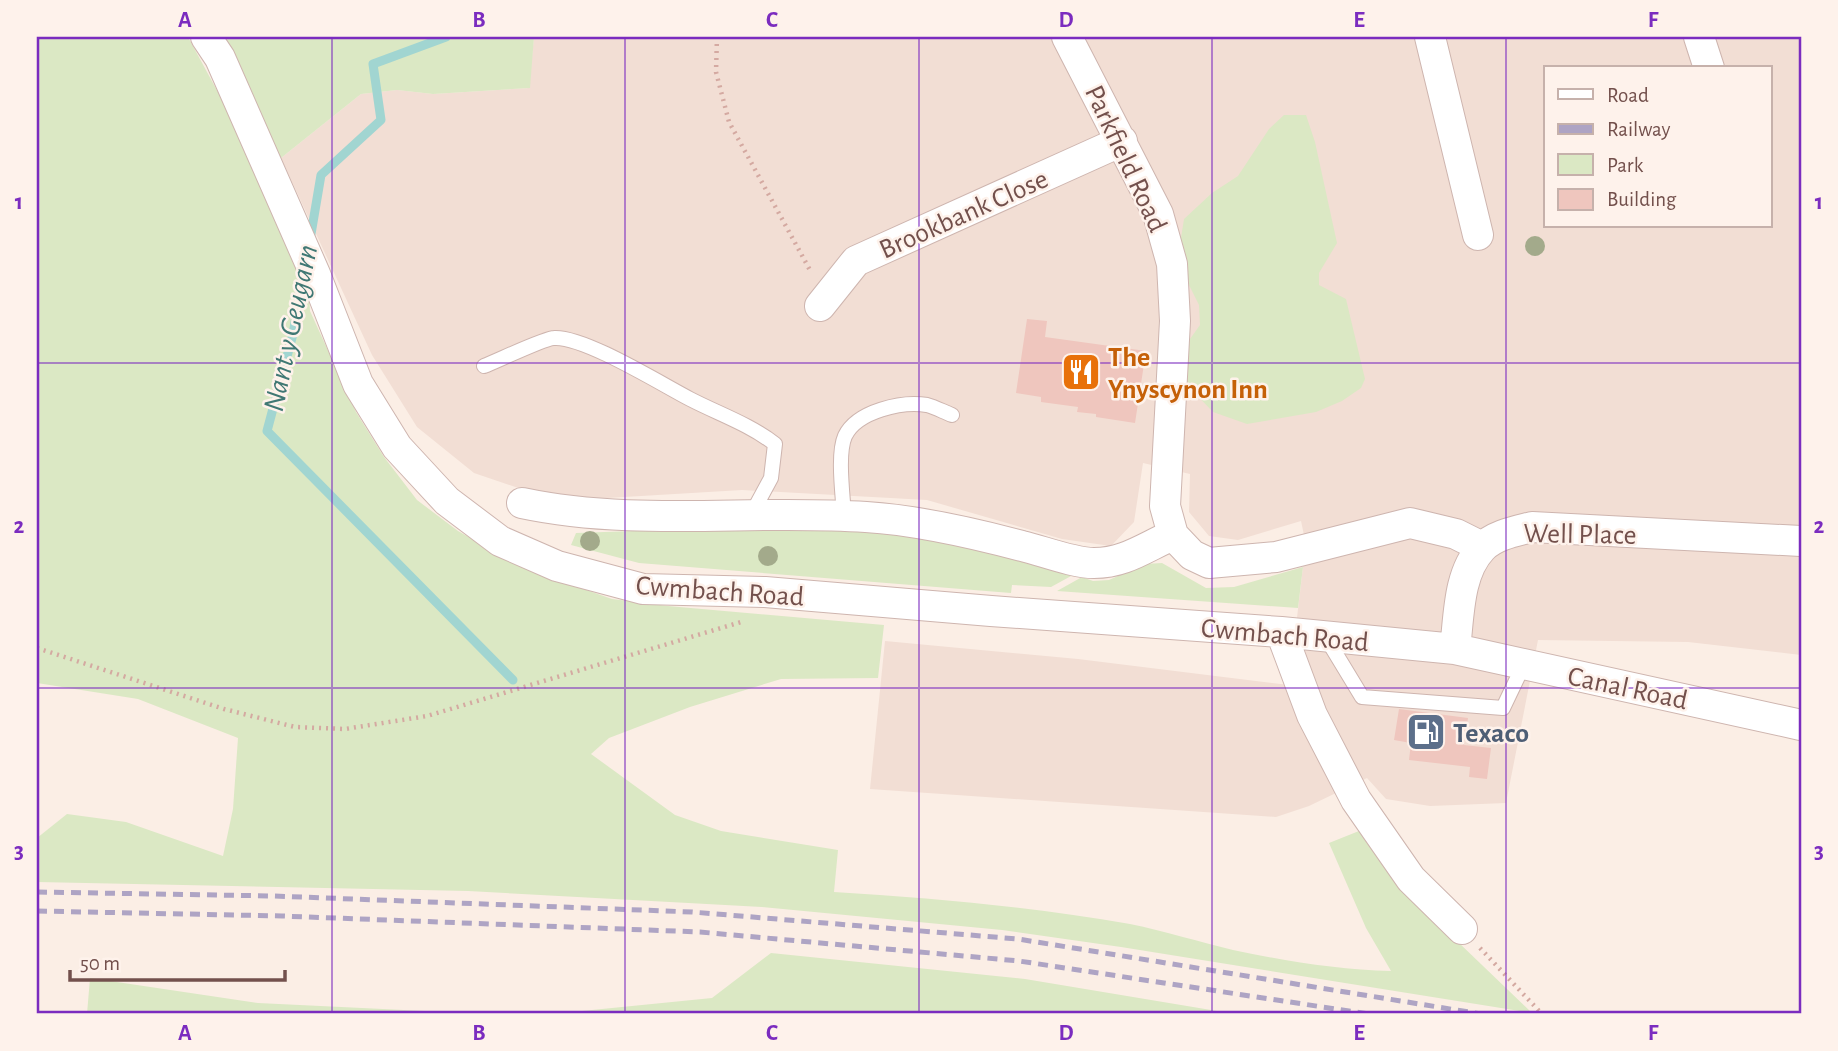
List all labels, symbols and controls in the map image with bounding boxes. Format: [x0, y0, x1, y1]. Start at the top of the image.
text: A [178, 9, 192, 32]
text: B [472, 9, 486, 32]
text: C [766, 9, 778, 32]
text: D [1058, 9, 1074, 32]
text: E [1353, 9, 1365, 32]
text: F [1648, 9, 1659, 32]
legend [1544, 66, 1772, 228]
street label: Parkfield Road [1079, 81, 1171, 237]
text: Road [1607, 85, 1649, 106]
text: Railway [1607, 119, 1670, 140]
text: Park [1607, 155, 1644, 176]
street label: Brookbank Close [875, 165, 1052, 265]
text: Building [1607, 189, 1677, 210]
text: 1 [15, 191, 23, 214]
text: 1 [1815, 191, 1823, 214]
water label: Nant y Geugarn [259, 242, 323, 414]
place label: The Ynyscynon Inn [1108, 344, 1268, 404]
restaurant icon: The Ynyscynon Inn [1060, 351, 1102, 393]
text: 2 [14, 515, 25, 538]
text: 2 [1814, 515, 1825, 538]
street label: Well Place [1523, 520, 1637, 550]
street label: Cwmbach Road [635, 572, 805, 612]
street label: Cwmbach Road [1200, 615, 1370, 657]
street label: Canal Road [1565, 663, 1690, 715]
fuel station icon: Texaco [1405, 711, 1447, 753]
place label: Texaco [1453, 720, 1529, 748]
text: 3 [14, 840, 24, 863]
text: 3 [1814, 840, 1824, 863]
scale bar [70, 939, 285, 983]
text: 50 m [80, 953, 120, 974]
text: A [178, 1022, 192, 1045]
text: B [472, 1022, 486, 1045]
text: C [766, 1022, 778, 1045]
text: D [1058, 1022, 1074, 1045]
text: E [1353, 1022, 1365, 1045]
text: F [1648, 1022, 1659, 1045]

